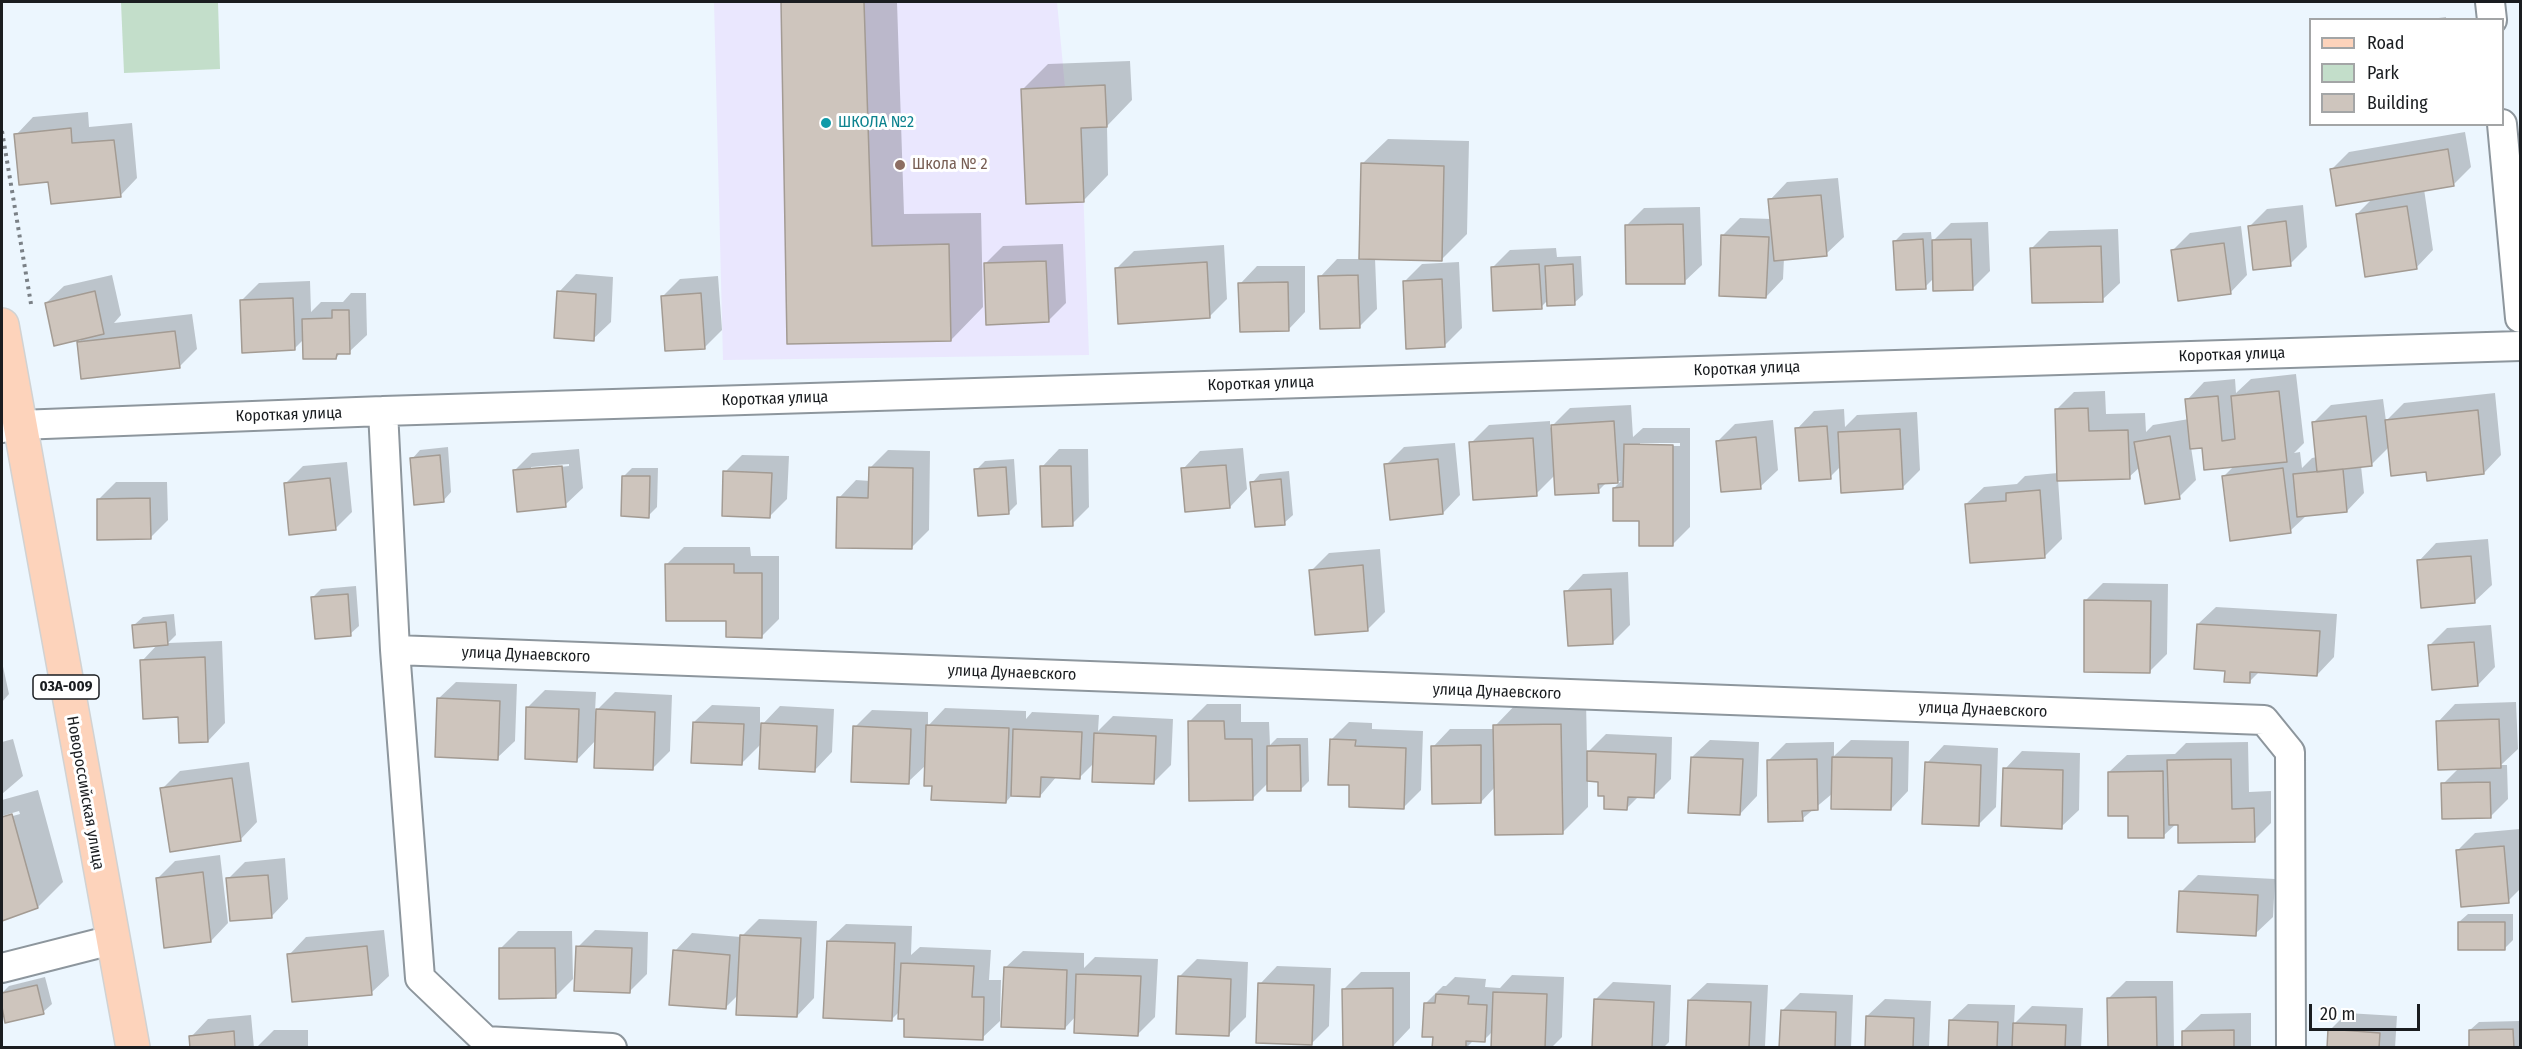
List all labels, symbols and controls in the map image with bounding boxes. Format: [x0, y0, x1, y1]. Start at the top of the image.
legend [2309, 18, 2504, 126]
text: Road [2367, 32, 2404, 54]
text: Park [2367, 62, 2399, 84]
text: Building [2367, 92, 2428, 114]
place label: ШКОЛА №2 [838, 113, 914, 133]
marker: ШКОЛА №2 [819, 116, 833, 130]
place label: Школа № 2 [912, 155, 988, 175]
marker: Школа № 2 [893, 158, 907, 172]
street label: Короткая улица [2178, 344, 2286, 366]
street label: Короткая улица [1693, 358, 1801, 380]
street label: Короткая улица [1207, 373, 1315, 395]
street label: Короткая улица [721, 388, 829, 410]
street label: Короткая улица [235, 404, 343, 426]
street label: улица Дунаевского [461, 643, 591, 667]
street label: улица Дунаевского [947, 661, 1077, 685]
road number: 03А-009 [33, 675, 99, 699]
street label: улица Дунаевского [1432, 680, 1562, 704]
street label: улица Дунаевского [1918, 698, 2048, 722]
street label: Новороссийская улица [62, 715, 108, 871]
scale bar [2312, 992, 2423, 1030]
text: 20 m [2320, 1003, 2355, 1025]

